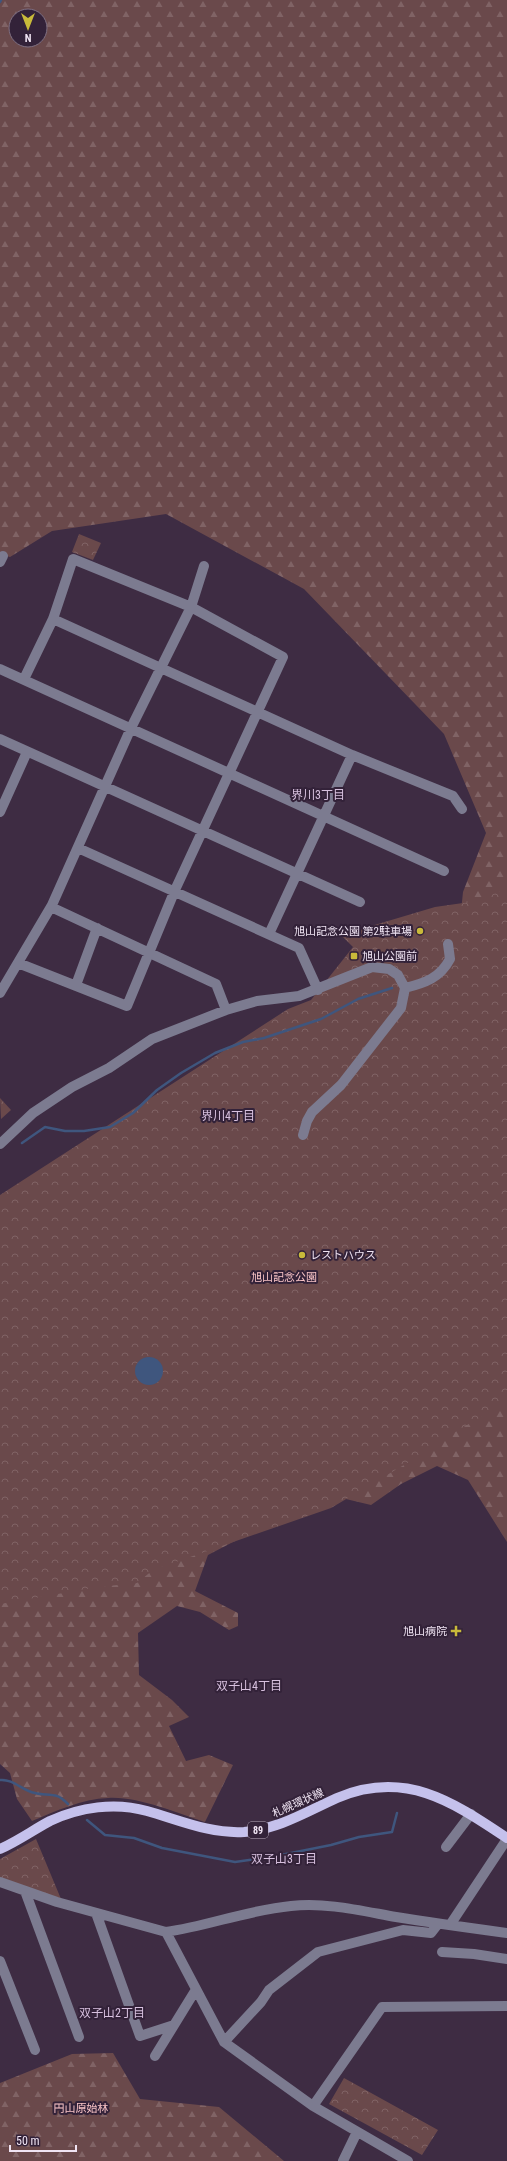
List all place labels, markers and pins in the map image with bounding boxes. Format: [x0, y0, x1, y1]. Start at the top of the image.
place label: 旭山記念公園 第2駐車場 [294, 925, 412, 938]
marker: 旭山記念公園 第2駐車場 [415, 926, 425, 936]
place label: 旭山公園前 [362, 950, 417, 963]
marker: 旭山公園前 [349, 951, 359, 961]
place label: レストハウス [310, 1249, 376, 1262]
marker: レストハウス [297, 1250, 307, 1260]
place label: 旭山病院 [403, 1625, 447, 1638]
marker: 旭山病院 [450, 1625, 462, 1637]

